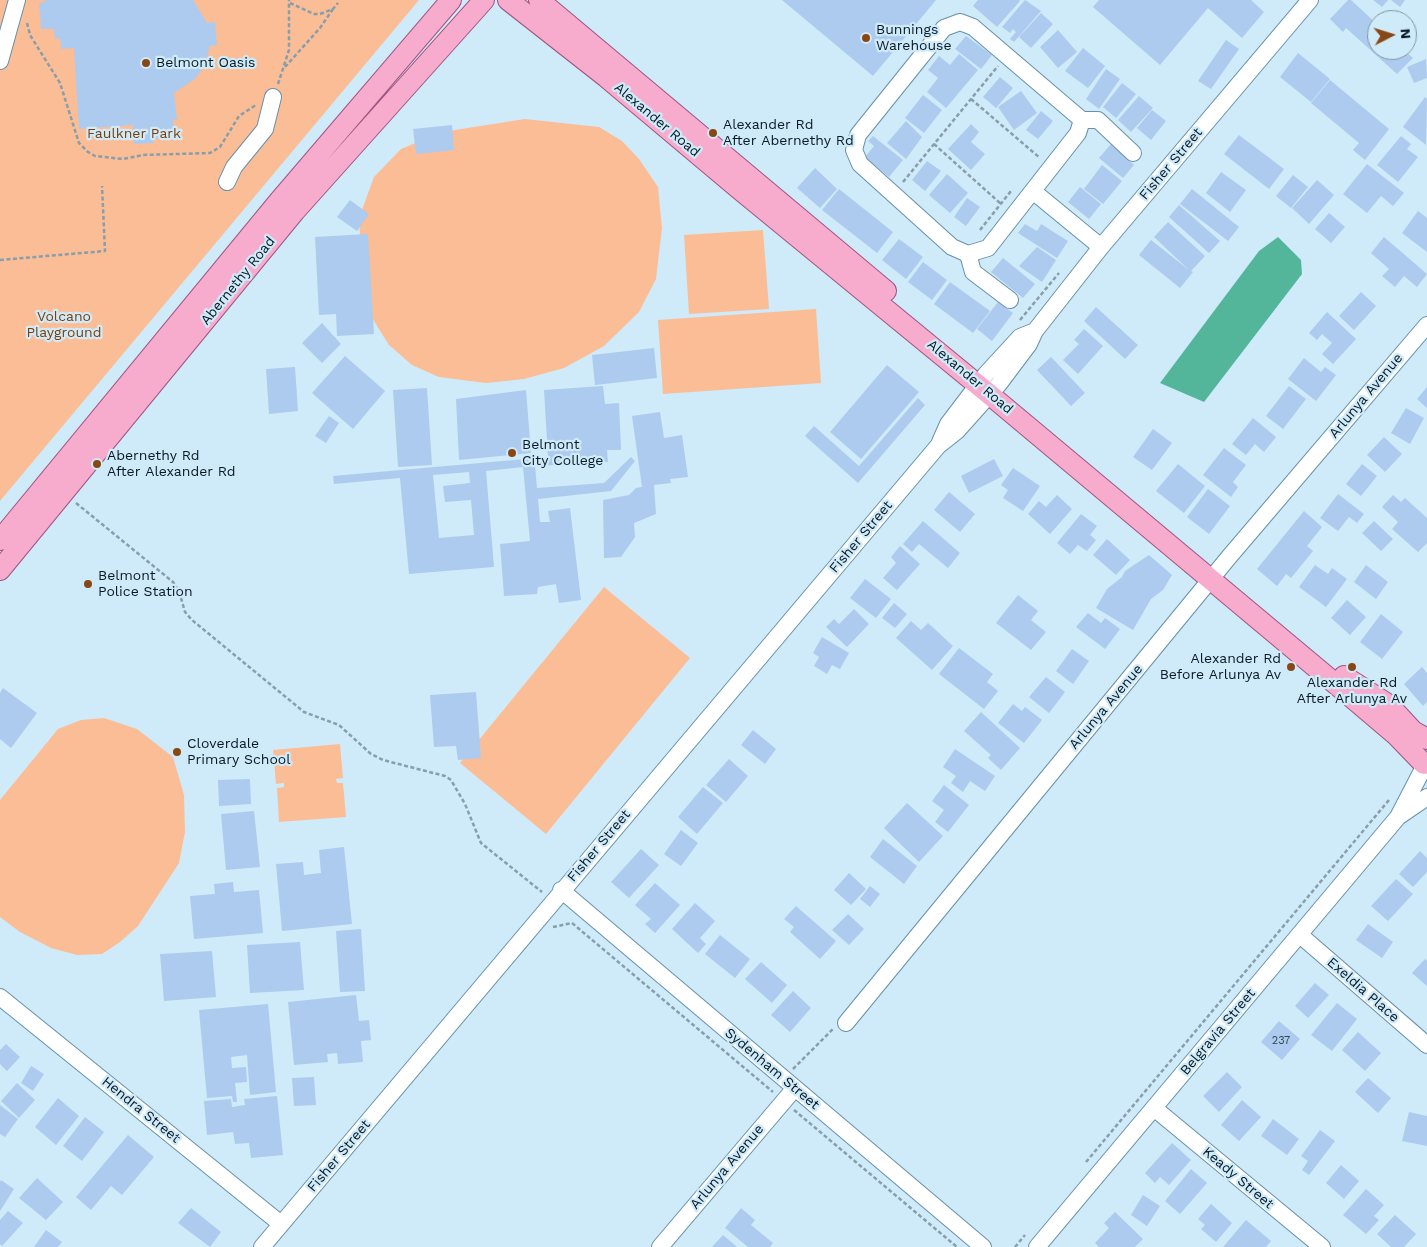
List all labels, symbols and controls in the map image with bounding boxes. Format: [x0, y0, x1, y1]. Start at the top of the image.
north arrow [1367, 10, 1417, 60]
place label: Bunnings Warehouse [876, 22, 952, 54]
text: N [1398, 28, 1414, 40]
marker: Bunnings Warehouse [860, 32, 872, 44]
place label: Belmont Oasis [156, 55, 255, 71]
marker: Belmont Oasis [140, 57, 152, 69]
street label: Alexander Road [611, 79, 703, 161]
place label: Alexander Rd After Abernethy Rd [723, 117, 854, 150]
street label: Fisher Street [1136, 125, 1206, 203]
park label: Faulkner Park [87, 126, 181, 142]
marker: Alexander Rd After Abernethy Rd [707, 127, 719, 139]
street label: Abernethy Road [197, 233, 279, 329]
park label: Volcano Playground [27, 309, 101, 342]
street label: Alexander Road [924, 336, 1016, 418]
street label: Arlunya Avenue [1326, 350, 1406, 442]
place label: Belmont City College [522, 437, 603, 470]
marker: Belmont City College [506, 447, 518, 459]
place label: Abernethy Rd After Alexander Rd [107, 448, 236, 481]
marker: Abernethy Rd After Alexander Rd [91, 458, 103, 470]
street label: Fisher Street [826, 498, 896, 576]
place label: Belmont Police Station [98, 568, 193, 600]
marker: Belmont Police Station [82, 578, 94, 590]
place label: Alexander Rd Before Arlunya Av [1160, 651, 1281, 684]
street label: Arlunya Avenue [1066, 661, 1146, 753]
marker: Alexander Rd Before Arlunya Av [1285, 661, 1297, 673]
marker: Alexander Rd After Arlunya Av [1346, 661, 1358, 673]
place label: Alexander Rd After Arlunya Av [1297, 675, 1407, 708]
place label: Cloverdale Primary School [187, 736, 291, 769]
marker: Cloverdale Primary School [171, 746, 183, 758]
street label: Fisher Street [564, 807, 634, 885]
street label: Exeldia Place [1323, 954, 1403, 1026]
street label: Belgravia Street [1177, 985, 1259, 1079]
street label: Sydenham Street [721, 1025, 823, 1113]
house number: 237 [1272, 1034, 1290, 1048]
street label: Hendra Street [98, 1073, 184, 1147]
street label: Fisher Street [304, 1117, 374, 1195]
street label: Arlunya Avenue [687, 1121, 767, 1213]
street label: Keady Street [1199, 1143, 1277, 1213]

